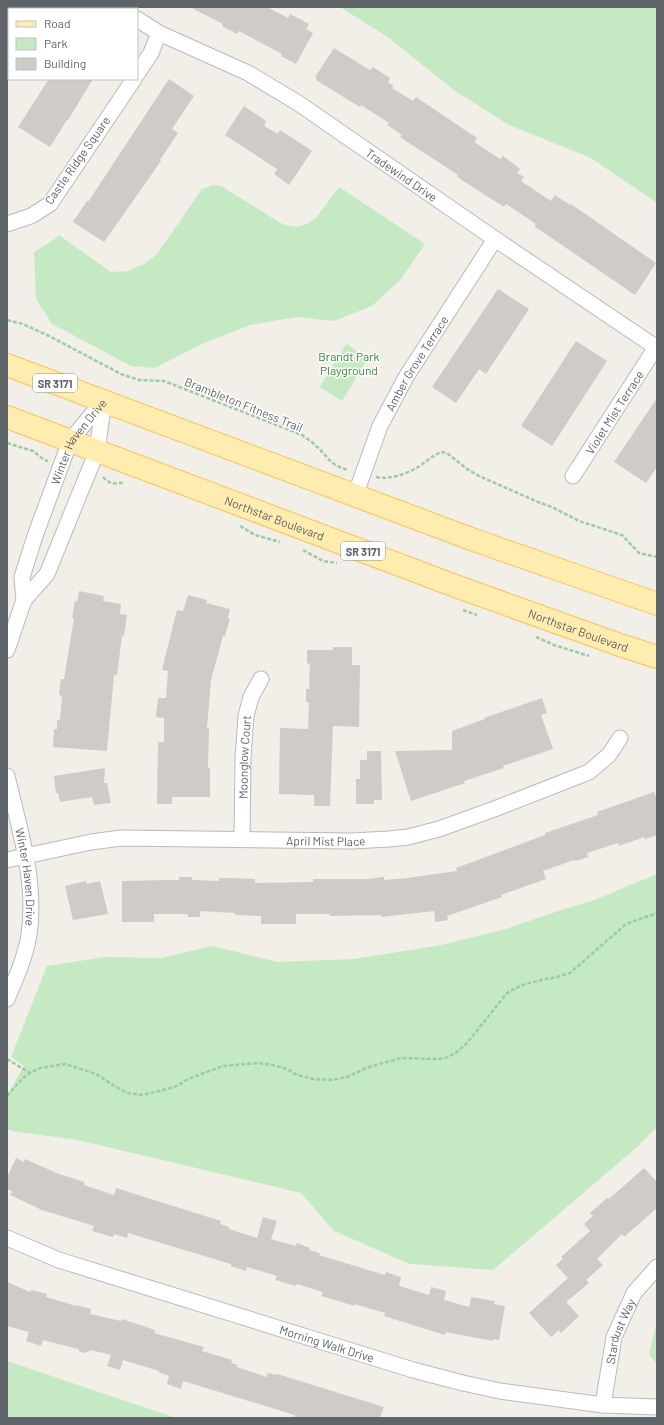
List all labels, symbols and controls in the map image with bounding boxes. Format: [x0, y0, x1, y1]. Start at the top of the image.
legend [8, 8, 138, 80]
text: Road [44, 16, 71, 30]
text: Park [44, 36, 68, 50]
text: Building [44, 56, 86, 70]
street label: Castle Ridge Square [41, 113, 113, 207]
street label: Tradewind Drive [363, 145, 440, 204]
street label: Amber Grove Terrace [382, 313, 451, 413]
park label: Brandt Park Playground [318, 349, 380, 377]
street label: Violet Mist Terrace [582, 368, 646, 457]
road number: SR 3171 [33, 374, 77, 392]
street label: Brambleton Fitness Trail [183, 374, 305, 434]
street label: Winter Haven Drive [48, 396, 109, 486]
street label: Northstar Boulevard [223, 493, 326, 543]
road number: SR 3171 [341, 542, 385, 560]
street label: Northstar Boulevard [527, 606, 630, 654]
street label: Moonglow Court [235, 715, 253, 799]
street label: Winter Haven Drive [13, 826, 38, 927]
street label: April Mist Place [286, 833, 366, 848]
street label: Stardust Way [603, 1296, 638, 1365]
street label: Morning Walk Drive [278, 1322, 376, 1365]

